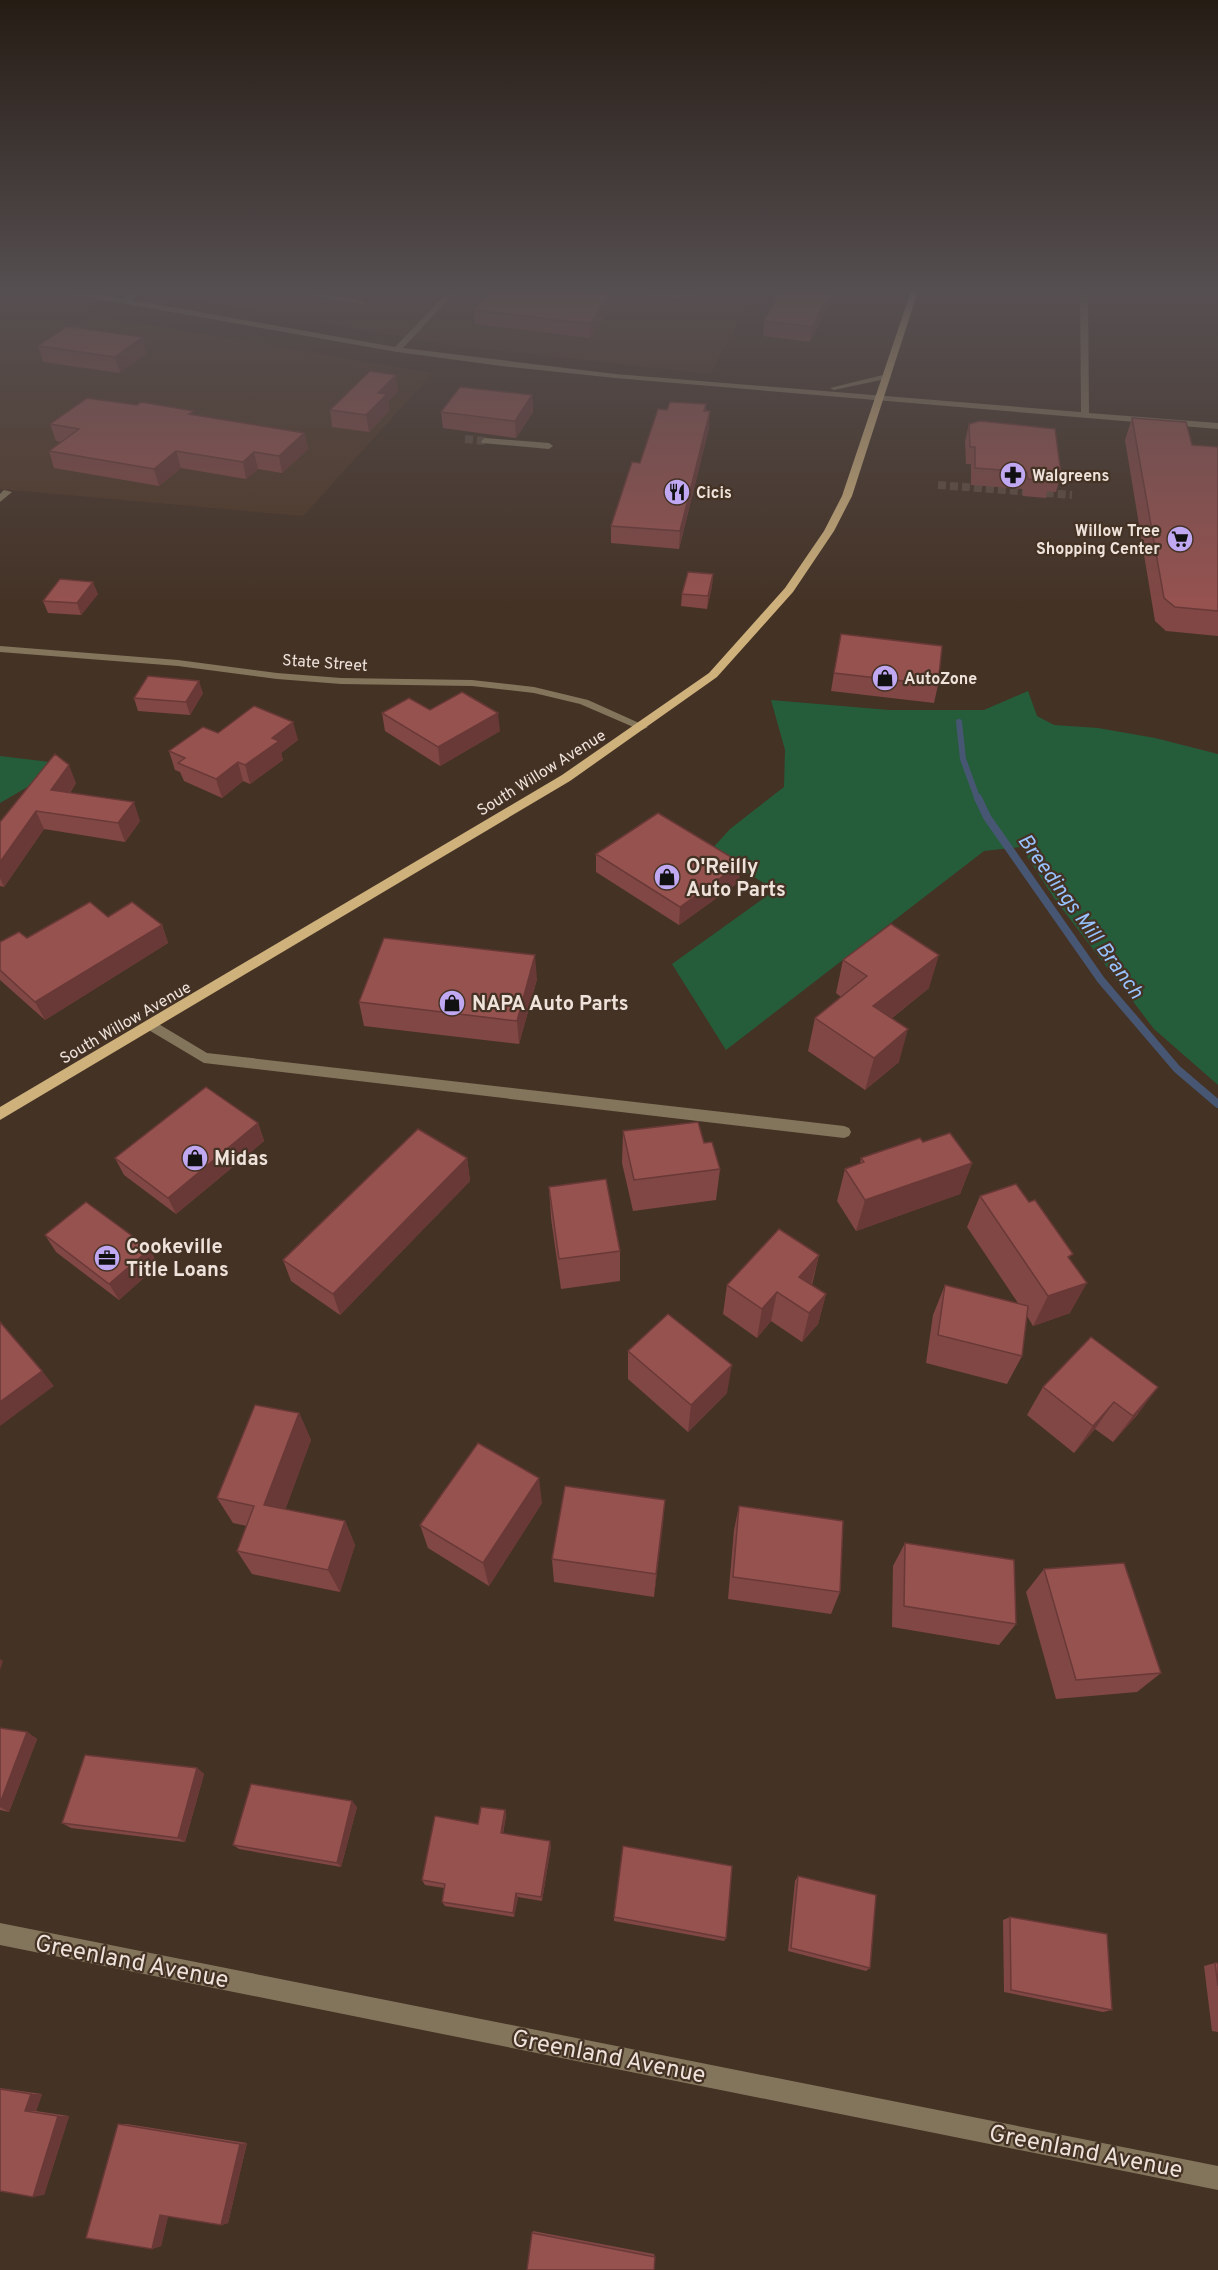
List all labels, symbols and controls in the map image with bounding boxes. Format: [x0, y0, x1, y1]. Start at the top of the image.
pharmacy icon: Walgreens [998, 460, 1028, 490]
place label: Walgreens [1032, 467, 1110, 487]
restaurant icon: Cicis [662, 477, 692, 507]
place label: Cicis [696, 484, 732, 504]
place label: Willow Tree Shopping Center [1036, 522, 1160, 560]
supermarket icon: Willow Tree Shopping Center [1165, 524, 1195, 554]
street label: State Street [281, 651, 368, 677]
shop icon: AutoZone [870, 663, 900, 693]
place label: AutoZone [904, 670, 977, 690]
street label: South Willow Avenue [474, 726, 610, 821]
water label: Breedings Mill Branch [1011, 829, 1149, 1005]
place label: O'Reilly Auto Parts [686, 855, 786, 904]
shop icon: O'Reilly Auto Parts [652, 862, 682, 892]
street label: South Willow Avenue [57, 978, 195, 1069]
shop icon: NAPA Auto Parts [437, 988, 467, 1018]
place label: NAPA Auto Parts [472, 992, 629, 1018]
shop icon: Midas [180, 1143, 210, 1173]
place label: Midas [214, 1147, 268, 1173]
place label: Cookeville Title Loans [126, 1235, 229, 1284]
office icon: Cookeville Title Loans [92, 1243, 122, 1273]
street label: Greenland Avenue [32, 1929, 231, 1996]
street label: Greenland Avenue [509, 2024, 708, 2091]
street label: Greenland Avenue [986, 2119, 1185, 2186]

